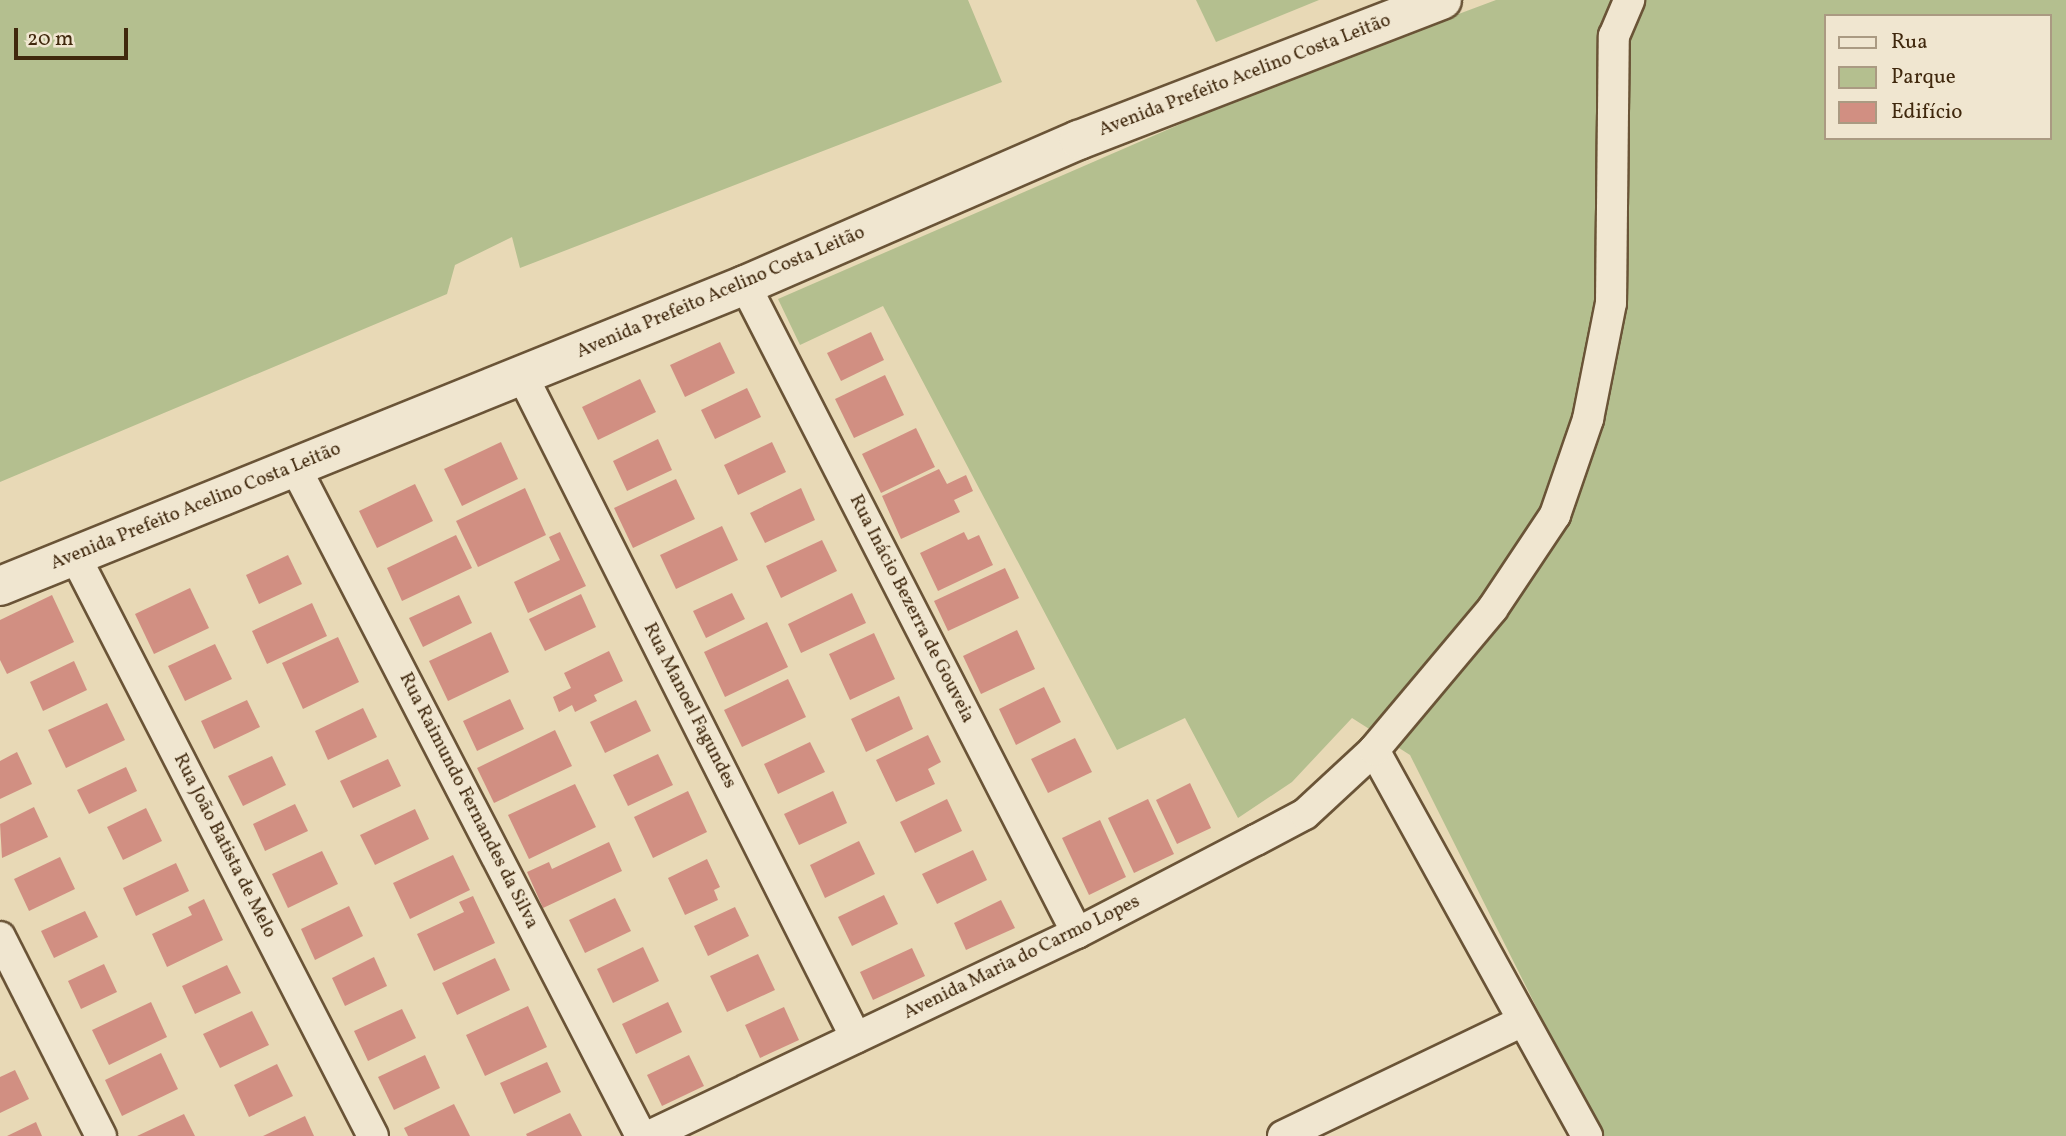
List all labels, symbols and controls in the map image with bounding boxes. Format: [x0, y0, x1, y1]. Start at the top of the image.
street label: Avenida Prefeito Acelino Costa Leitão [1096, 10, 1394, 142]
scale bar [18, 14, 131, 58]
legend [1825, 14, 2052, 140]
text: 20 m [27, 25, 73, 54]
text: Rua [1891, 28, 1928, 57]
text: Parque [1891, 63, 1956, 92]
text: Edifício [1891, 98, 1963, 127]
street label: Avenida Prefeito Acelino Costa Leitão [573, 222, 869, 364]
street label: Avenida Prefeito Acelino Costa Leitão [48, 438, 344, 576]
street label: Rua Inácio Bezerra de Gouveia [843, 491, 979, 727]
street label: Rua Manoel Fagundes [637, 619, 741, 793]
street label: Rua Raimundo Fernandes da Silva [393, 669, 543, 933]
street label: Rua João Batista de Melo [168, 750, 280, 942]
street label: Avenida Maria do Carmo Lopes [900, 891, 1144, 1025]

